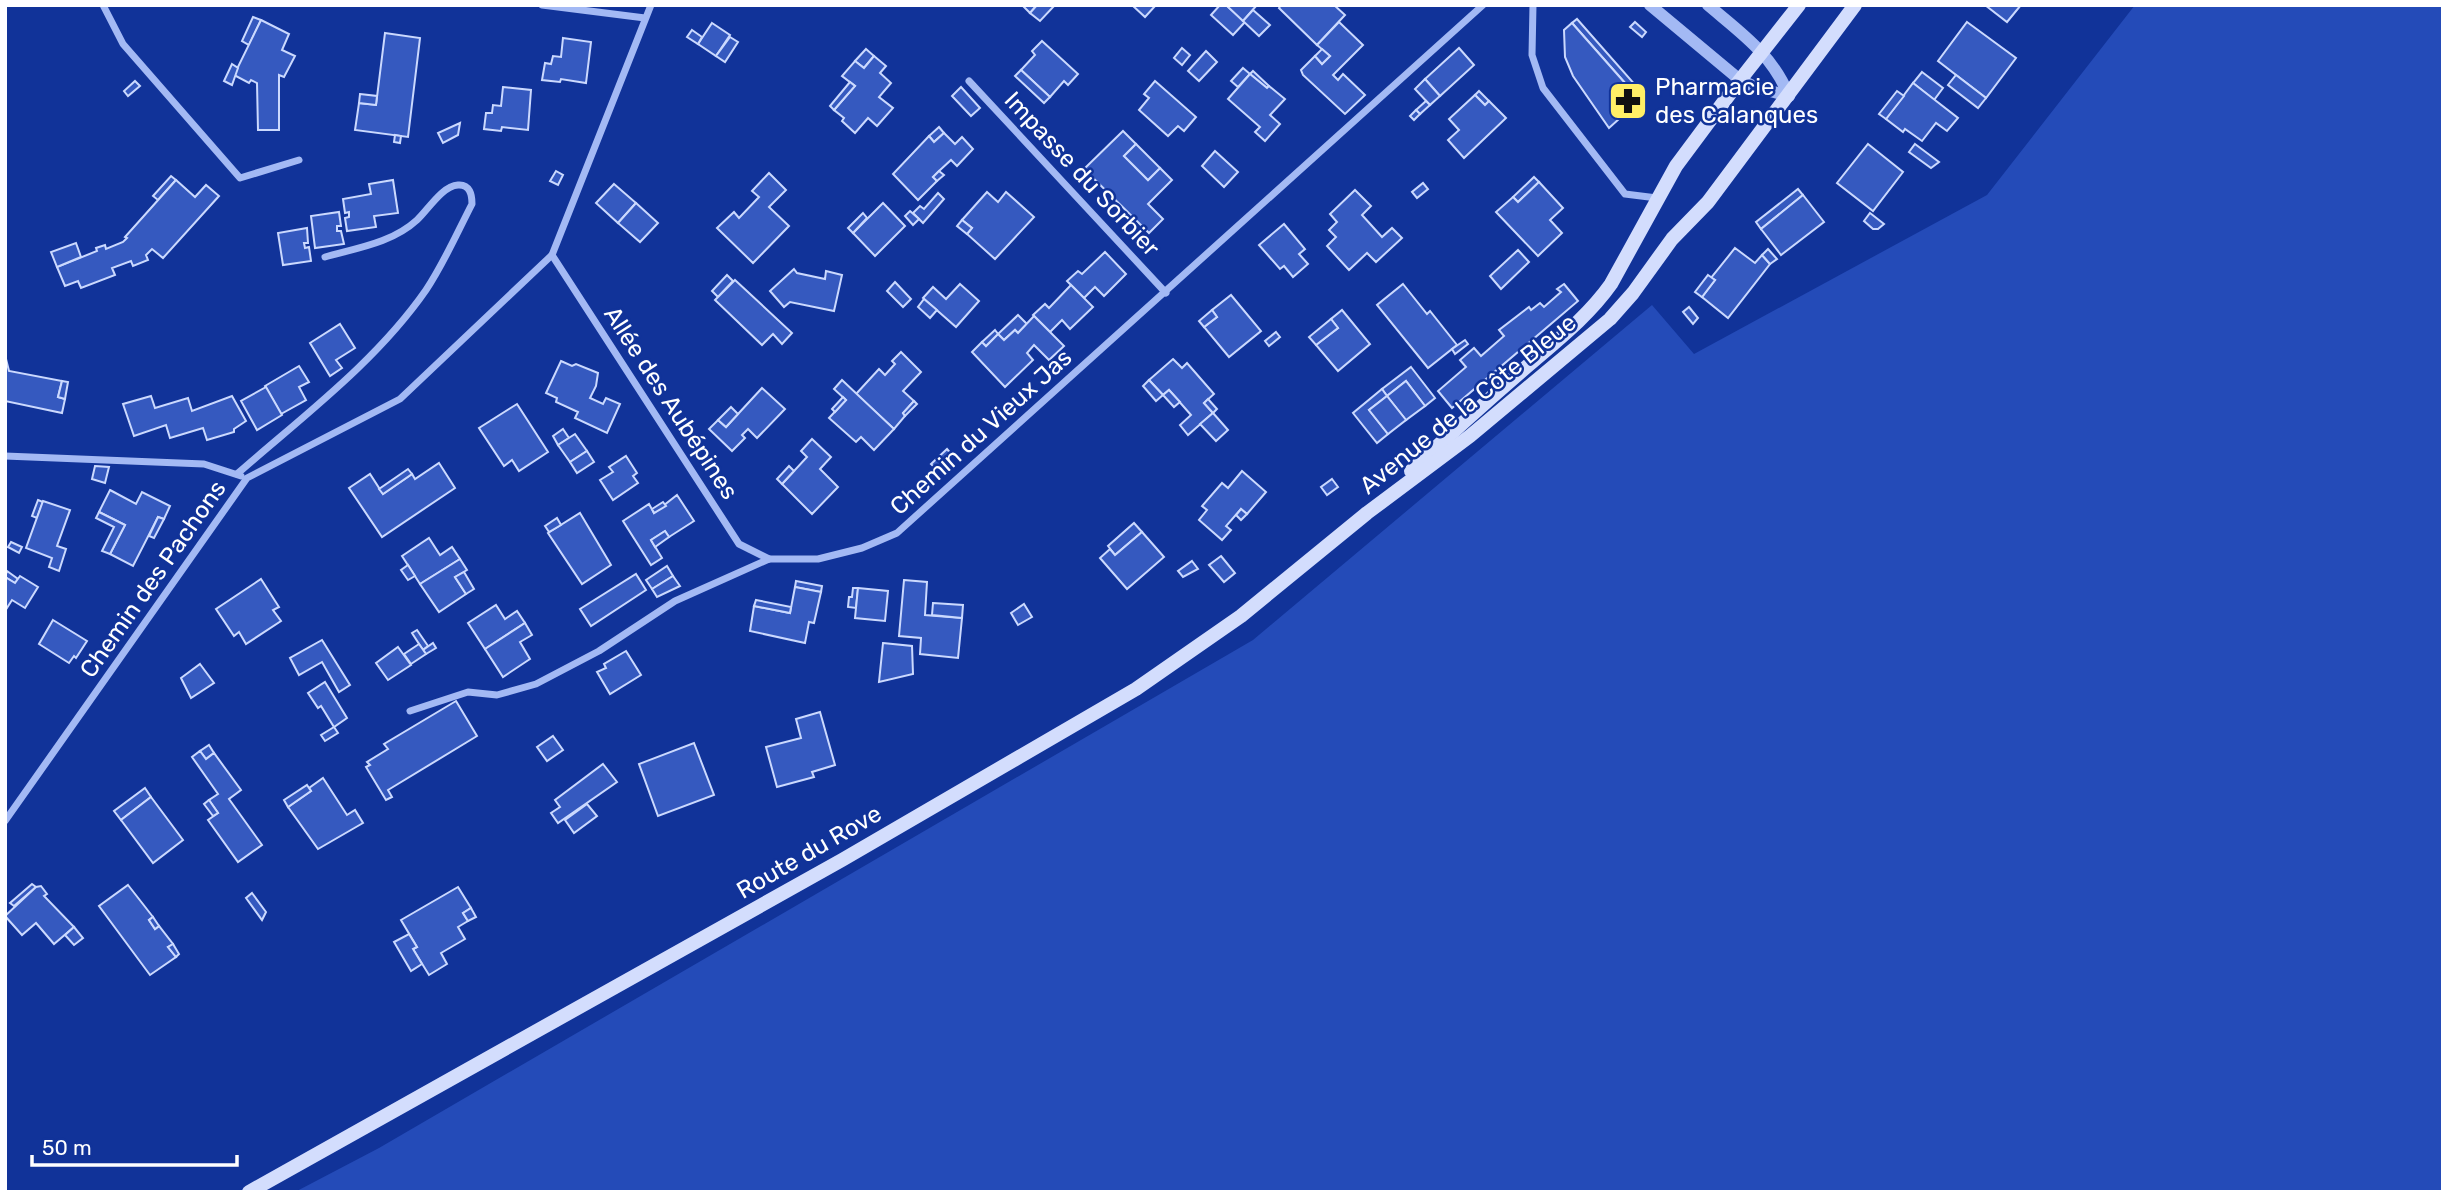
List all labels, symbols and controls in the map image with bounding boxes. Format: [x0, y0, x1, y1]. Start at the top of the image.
place label: Pharmacie des Calanques [1655, 73, 1818, 129]
pharmacy icon: Pharmacie des Calanques [1607, 80, 1649, 122]
street label: Impasse du Sorbier [999, 86, 1165, 262]
street label: Allée des Aubépines [598, 301, 744, 505]
street label: Avenue de la Côte Bleue [1354, 308, 1582, 500]
street label: Chemin du Vieux Jas [885, 343, 1077, 521]
street label: Chemin des Pachons [74, 475, 232, 683]
street label: Route du Rove [732, 799, 886, 905]
scale bar [32, 1124, 236, 1168]
text: 50 m [42, 1135, 92, 1160]

